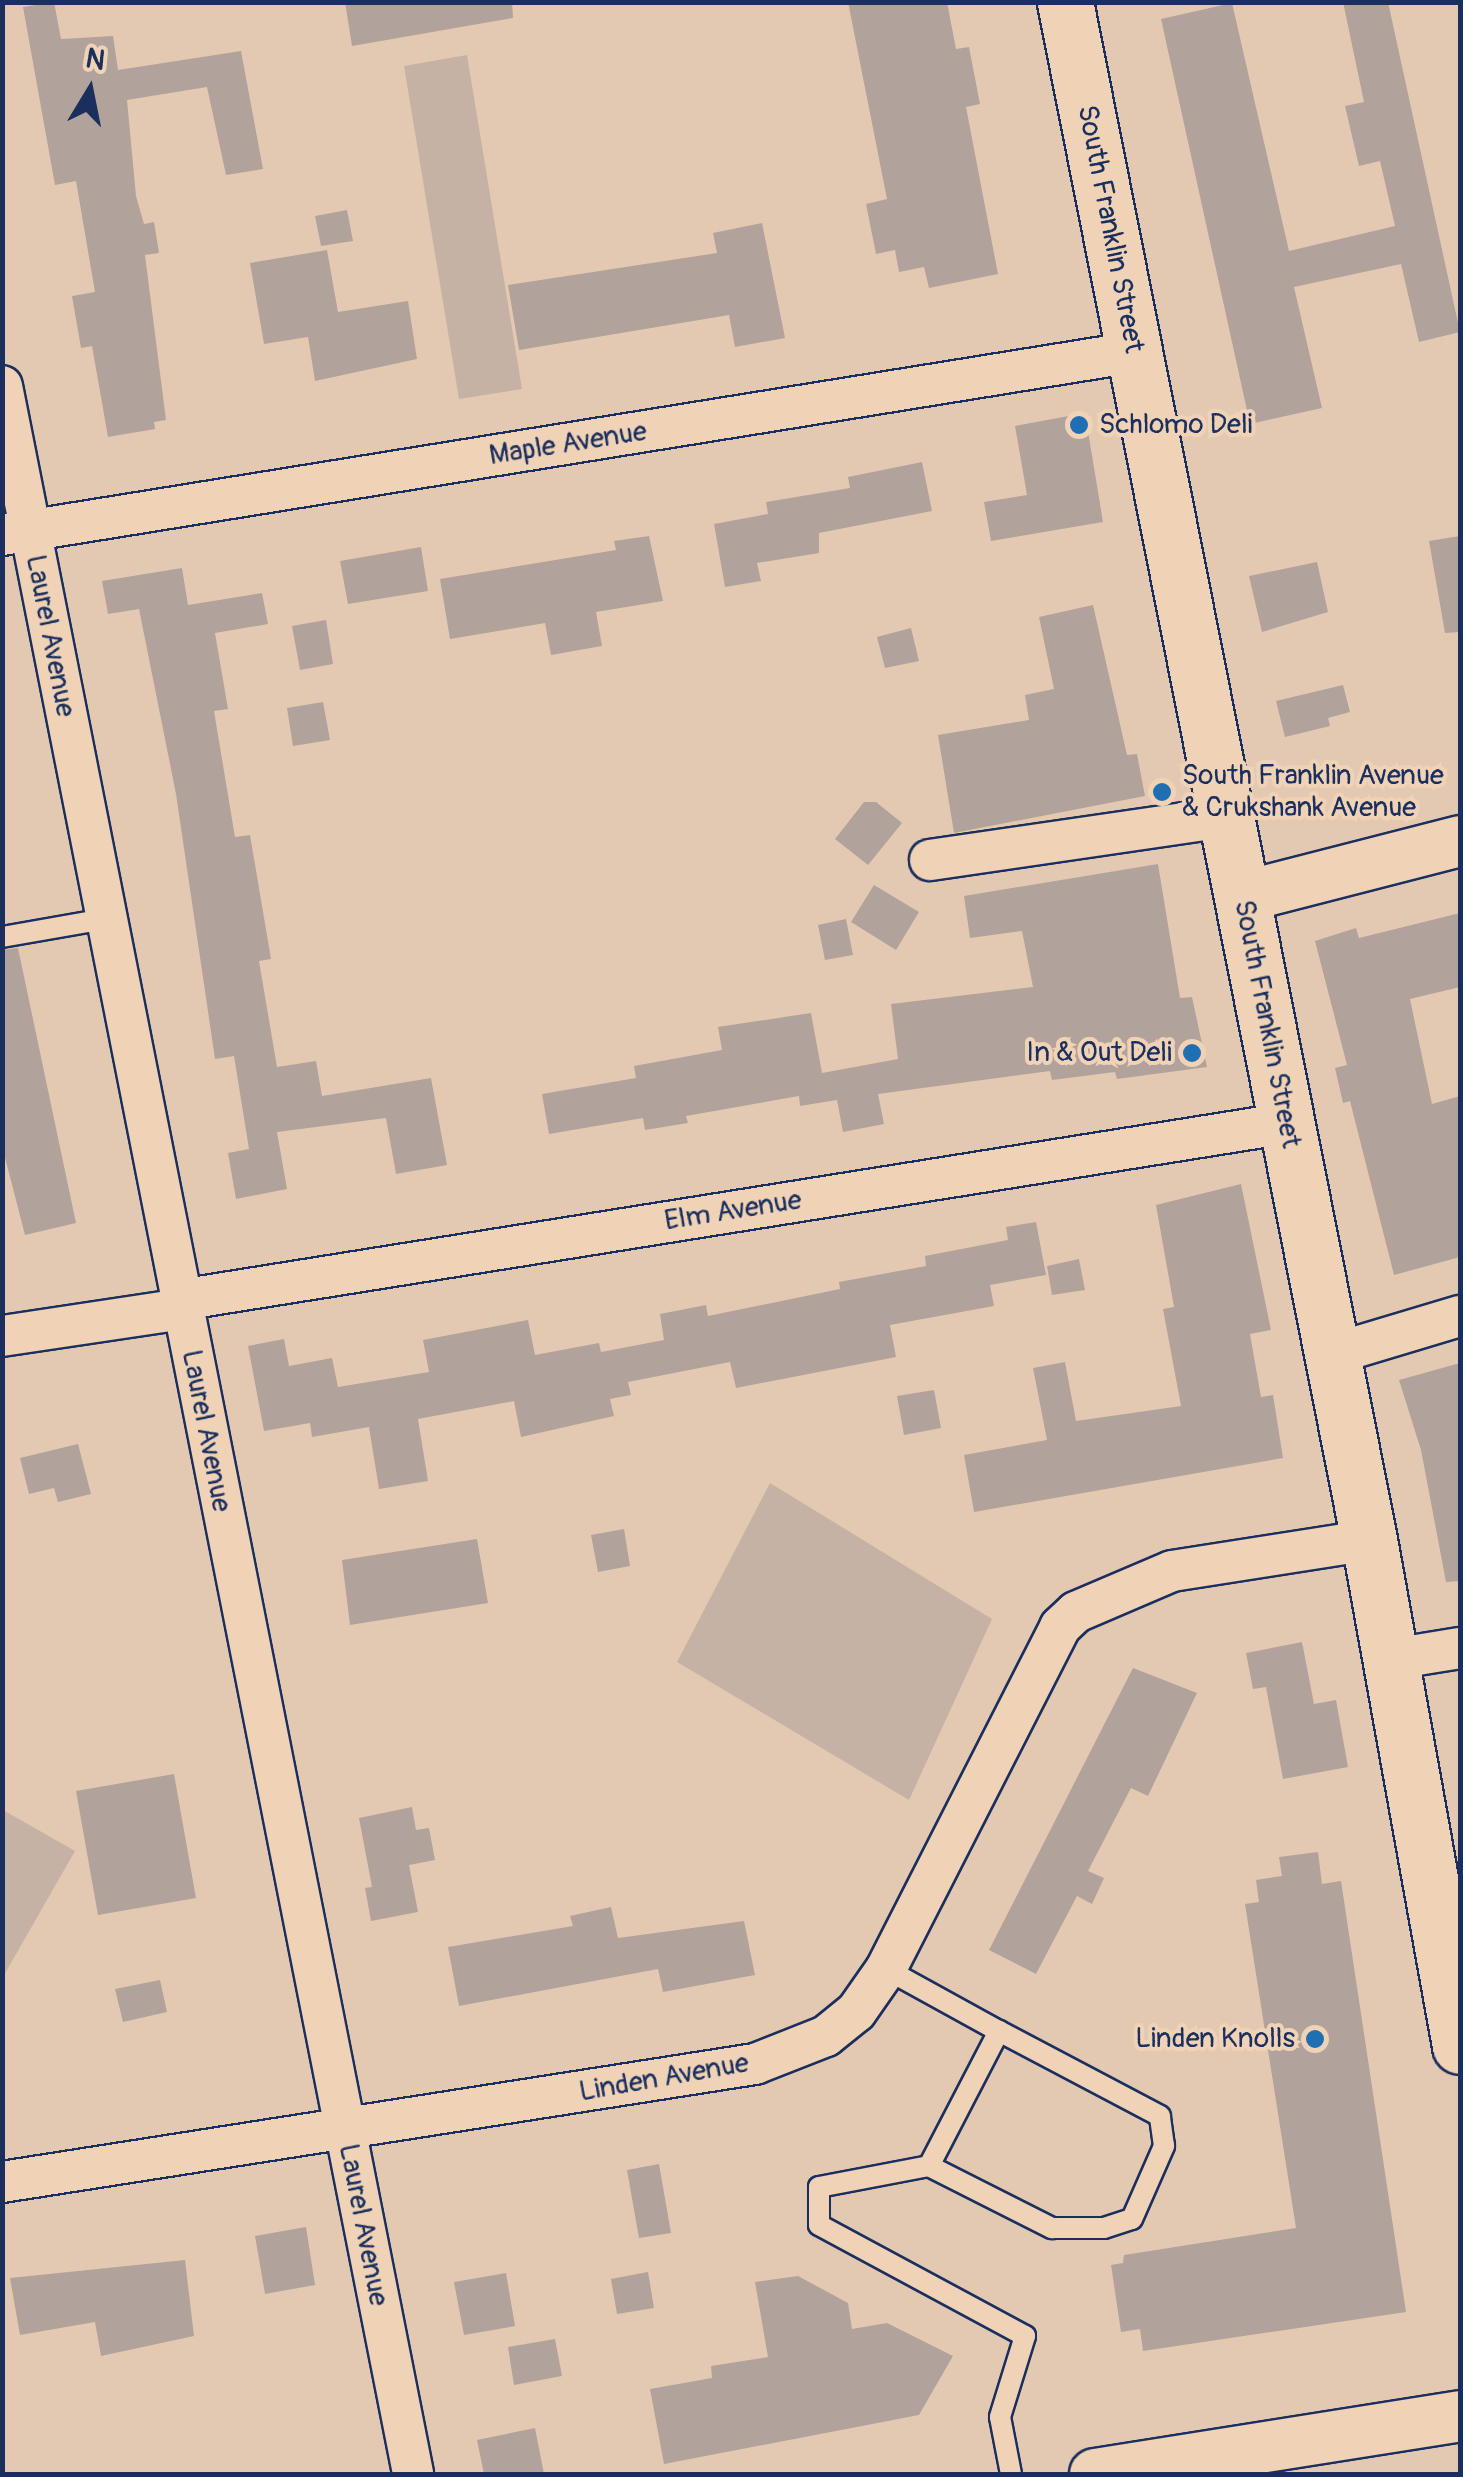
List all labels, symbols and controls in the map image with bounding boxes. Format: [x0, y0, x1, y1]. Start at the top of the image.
north arrow [40, 40, 140, 140]
text: N [83, 41, 108, 79]
street label: South Franklin Street [1069, 102, 1151, 356]
place label: Schlomo Deli [1099, 408, 1253, 442]
marker: Schlomo Deli [1068, 414, 1090, 436]
street label: Maple Avenue [487, 415, 649, 473]
street label: Laurel Avenue [18, 552, 82, 720]
place label: South Franklin Avenue & Crukshank Avenue [1182, 759, 1444, 825]
marker: South Franklin Avenue & Crukshank Avenue [1151, 781, 1173, 803]
street label: South Franklin Street [1226, 897, 1308, 1151]
place label: In & Out Deli [1026, 1036, 1172, 1070]
marker: In & Out Deli [1181, 1042, 1203, 1064]
street label: Elm Avenue [662, 1184, 804, 1238]
street label: Laurel Avenue [174, 1347, 238, 1515]
place label: Linden Knolls [1135, 2022, 1295, 2056]
marker: Linden Knolls [1304, 2028, 1326, 2050]
street label: Linden Avenue [577, 2047, 751, 2109]
street label: Laurel Avenue [331, 2141, 395, 2309]

